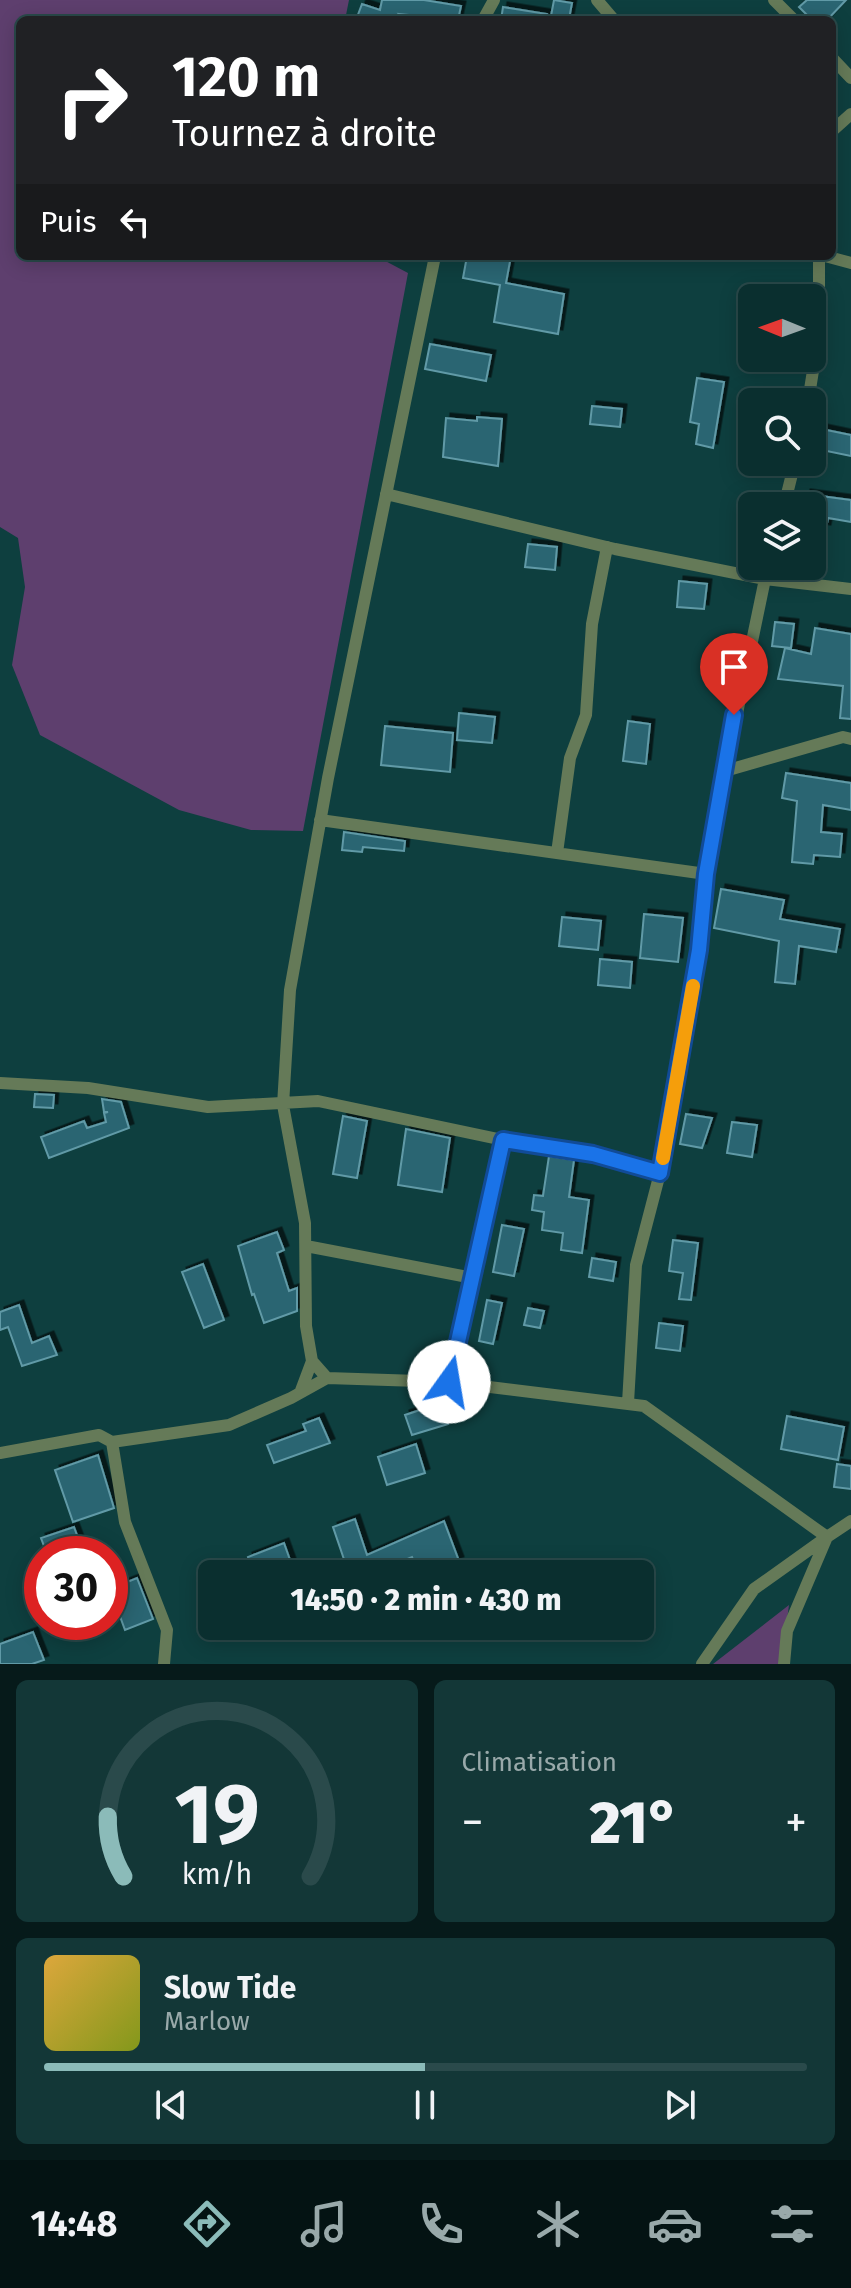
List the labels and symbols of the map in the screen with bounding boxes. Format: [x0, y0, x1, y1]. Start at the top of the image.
north arrow [738, 284, 826, 372]
pin [700, 633, 768, 715]
position arrow [407, 1340, 491, 1424]
speed limit sign: 30 [24, 1536, 128, 1640]

